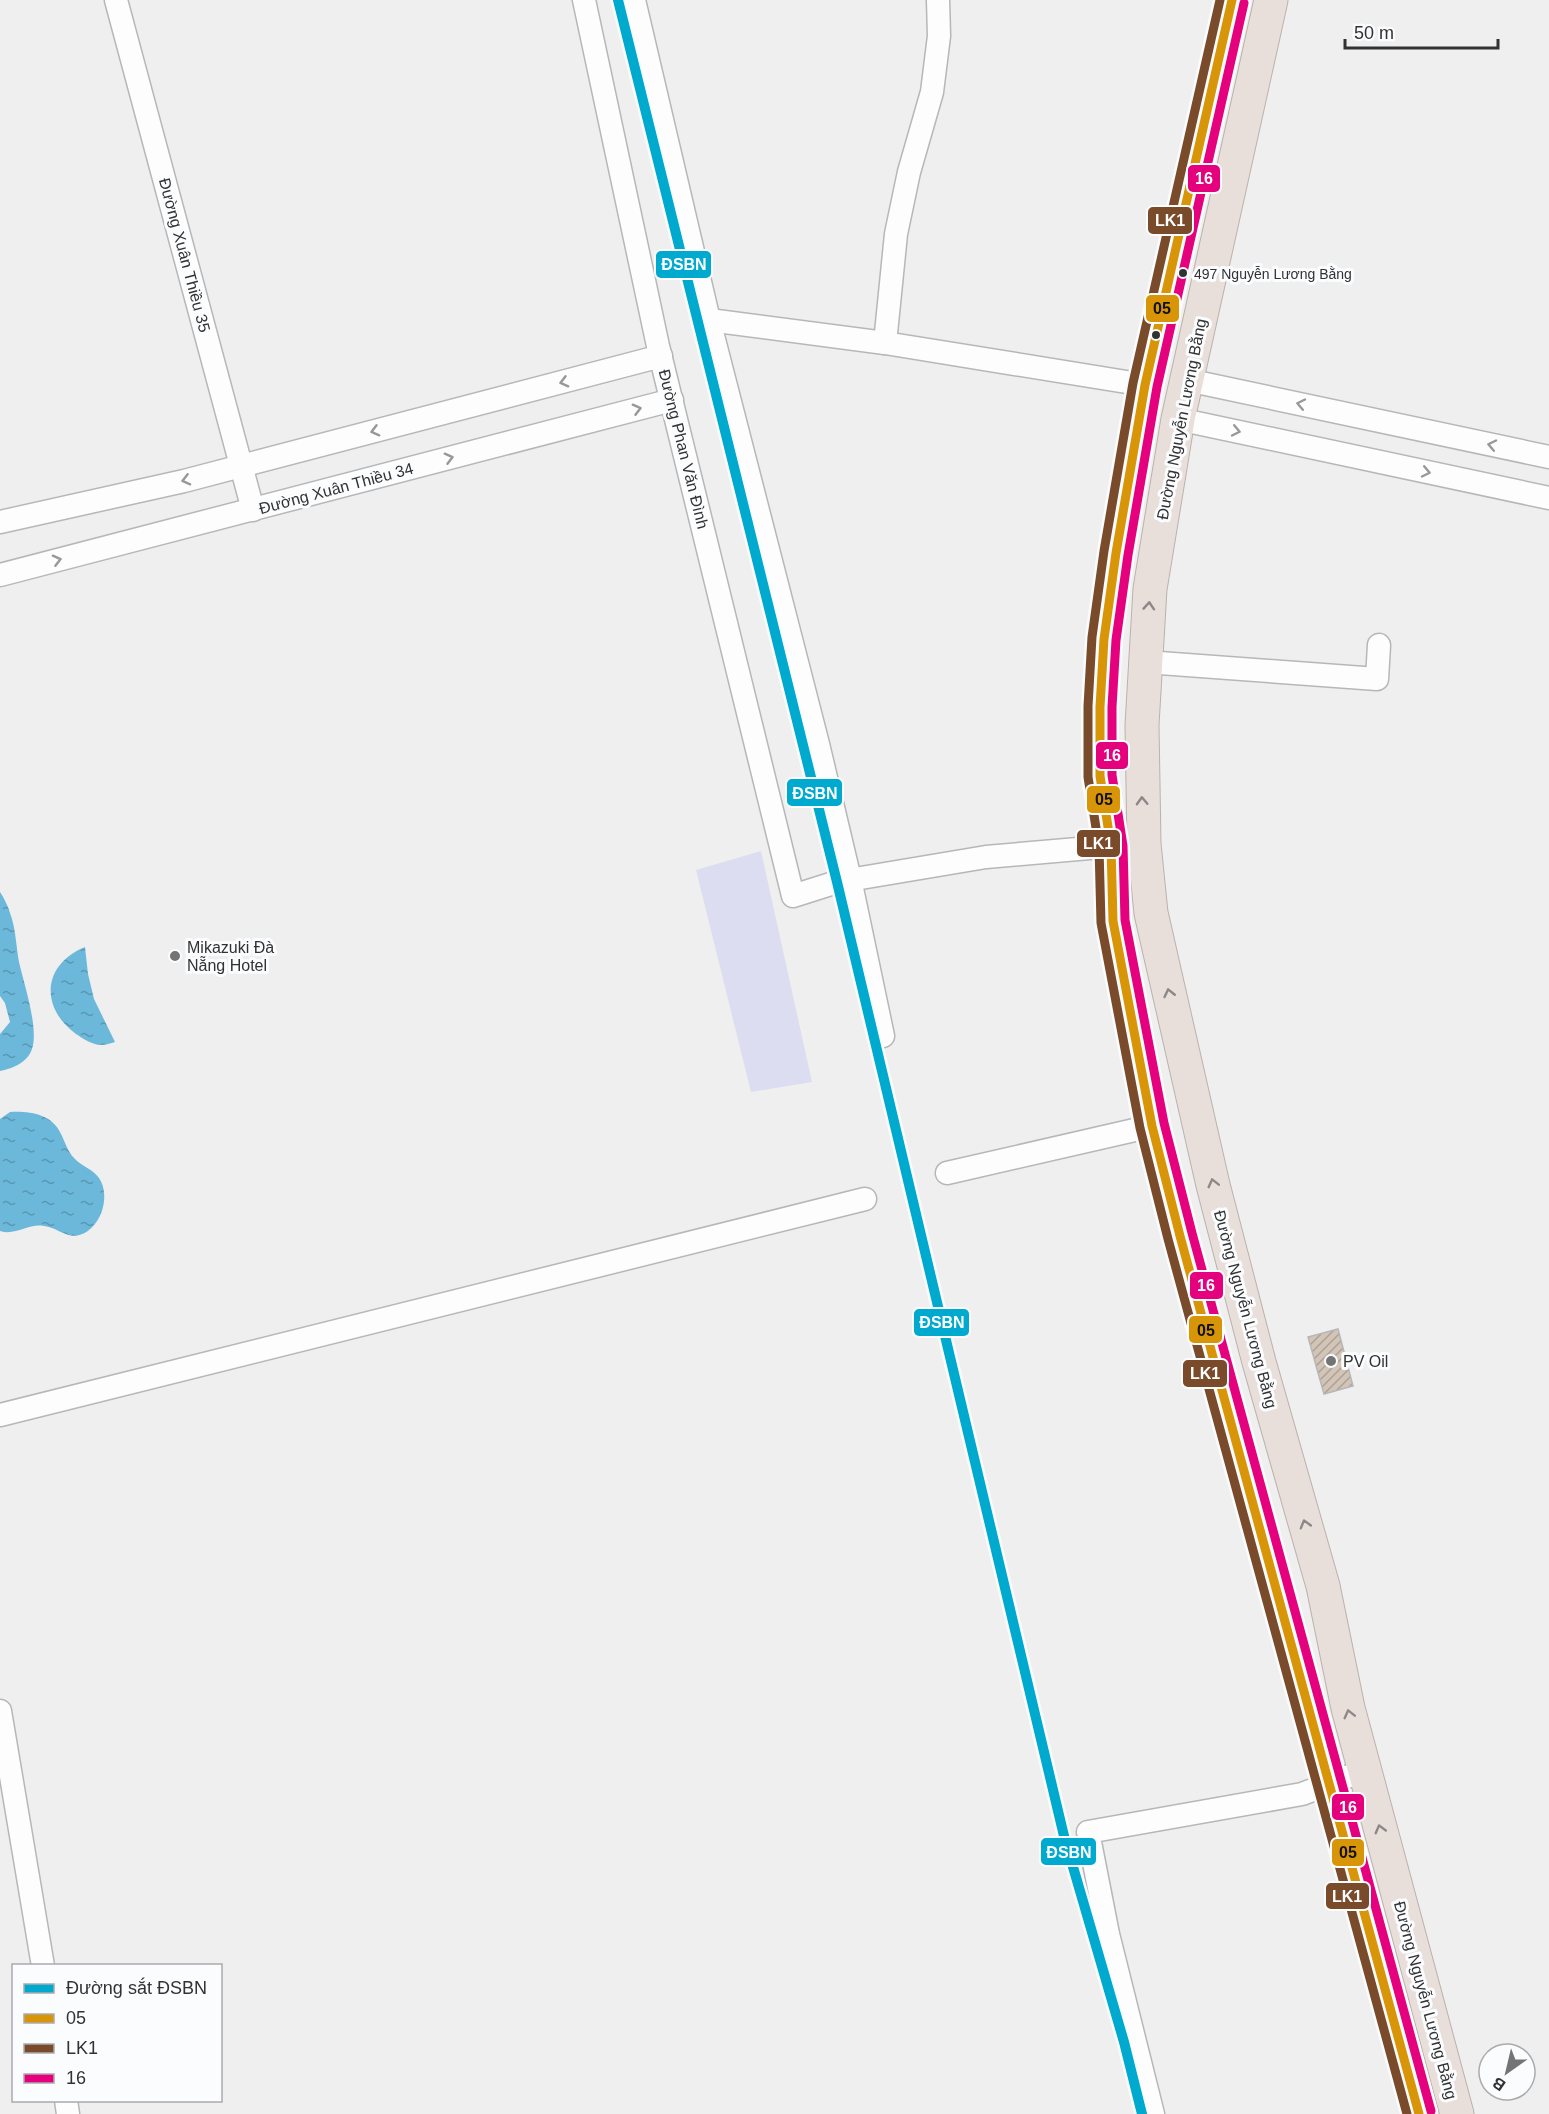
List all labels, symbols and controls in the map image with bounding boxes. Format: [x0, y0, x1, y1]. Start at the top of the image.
scale bar [1345, 12, 1498, 50]
text: 50 m [1354, 23, 1394, 43]
line badge: 16 [1187, 164, 1221, 193]
text: 16 [1195, 170, 1213, 187]
street label: Đường Xuân Thiều 35 [156, 176, 213, 334]
line badge: LK1 [1147, 206, 1193, 235]
text: LK1 [1155, 212, 1185, 229]
line badge: ĐSBN [655, 250, 712, 279]
text: ĐSBN [661, 256, 707, 273]
place label: 497 Nguyễn Lương Bằng [1194, 266, 1352, 282]
marker: 497 Nguyễn Lương Bằng [1177, 267, 1189, 279]
line badge: 05 [1145, 294, 1180, 323]
text: 05 [1153, 300, 1171, 317]
street label: Đường Nguyễn Lương Bằng [1153, 317, 1209, 521]
unlabelled marker [1150, 329, 1162, 341]
street label: Đường Phan Văn Đình [655, 368, 712, 531]
one-way arrow [559, 375, 570, 387]
one-way arrow [1296, 398, 1306, 411]
one-way arrow [631, 404, 642, 416]
one-way arrow [370, 424, 381, 436]
one-way arrow [1230, 424, 1240, 437]
one-way arrow [1487, 439, 1497, 452]
one-way arrow [443, 453, 453, 466]
street label: Đường Xuân Thiều 34 [257, 460, 415, 517]
one-way arrow [1421, 465, 1431, 478]
one-way arrow [182, 473, 192, 486]
one-way arrow [52, 555, 62, 568]
one-way arrow [1143, 601, 1156, 610]
line badge: 16 [1095, 741, 1129, 770]
text: 16 [1103, 747, 1121, 764]
line badge: ĐSBN [786, 778, 843, 807]
text: ĐSBN [792, 785, 838, 802]
line badge: 05 [1086, 785, 1121, 814]
text: 05 [1095, 791, 1113, 808]
one-way arrow [1136, 796, 1149, 805]
line badge: LK1 [1076, 829, 1121, 858]
text: LK1 [1083, 835, 1113, 852]
place label: Mikazuki Đà Nẵng Hotel [187, 939, 274, 974]
marker: Mikazuki Đà Nẵng Hotel [168, 949, 182, 963]
one-way arrow [1164, 988, 1177, 998]
one-way arrow [1207, 1179, 1220, 1189]
street label: Đường Nguyễn Lương Bằng [1211, 1208, 1281, 1410]
line badge: 16 [1189, 1271, 1224, 1300]
text: 16 [1197, 1277, 1215, 1294]
line badge: ĐSBN [913, 1308, 970, 1337]
text: ĐSBN [919, 1314, 965, 1331]
line badge: 05 [1188, 1315, 1223, 1344]
text: 05 [1197, 1322, 1215, 1339]
place label: PV Oil [1343, 1353, 1388, 1370]
marker: PV Oil [1324, 1354, 1338, 1368]
line badge: LK1 [1182, 1359, 1228, 1388]
text: LK1 [1190, 1365, 1220, 1382]
one-way arrow [1300, 1519, 1312, 1530]
one-way arrow [1344, 1709, 1357, 1719]
line badge: 16 [1331, 1793, 1365, 1821]
text: 16 [1339, 1799, 1357, 1816]
one-way arrow [1375, 1824, 1388, 1834]
line badge: ĐSBN [1040, 1837, 1097, 1866]
line badge: 05 [1331, 1838, 1365, 1867]
text: ĐSBN [1046, 1844, 1092, 1861]
text: 05 [1339, 1844, 1357, 1861]
line badge: LK1 [1325, 1882, 1370, 1910]
text: LK1 [1332, 1888, 1362, 1905]
street label: Đường Nguyễn Lương Bằng [1391, 1899, 1461, 2101]
legend [12, 1964, 222, 2102]
text: Đường sắt ĐSBN [66, 1977, 207, 1998]
text: 05 [66, 2008, 86, 2028]
text: LK1 [66, 2038, 98, 2058]
north arrow [1477, 2042, 1537, 2102]
text: 16 [66, 2068, 86, 2088]
text: B [1489, 2074, 1508, 2094]

